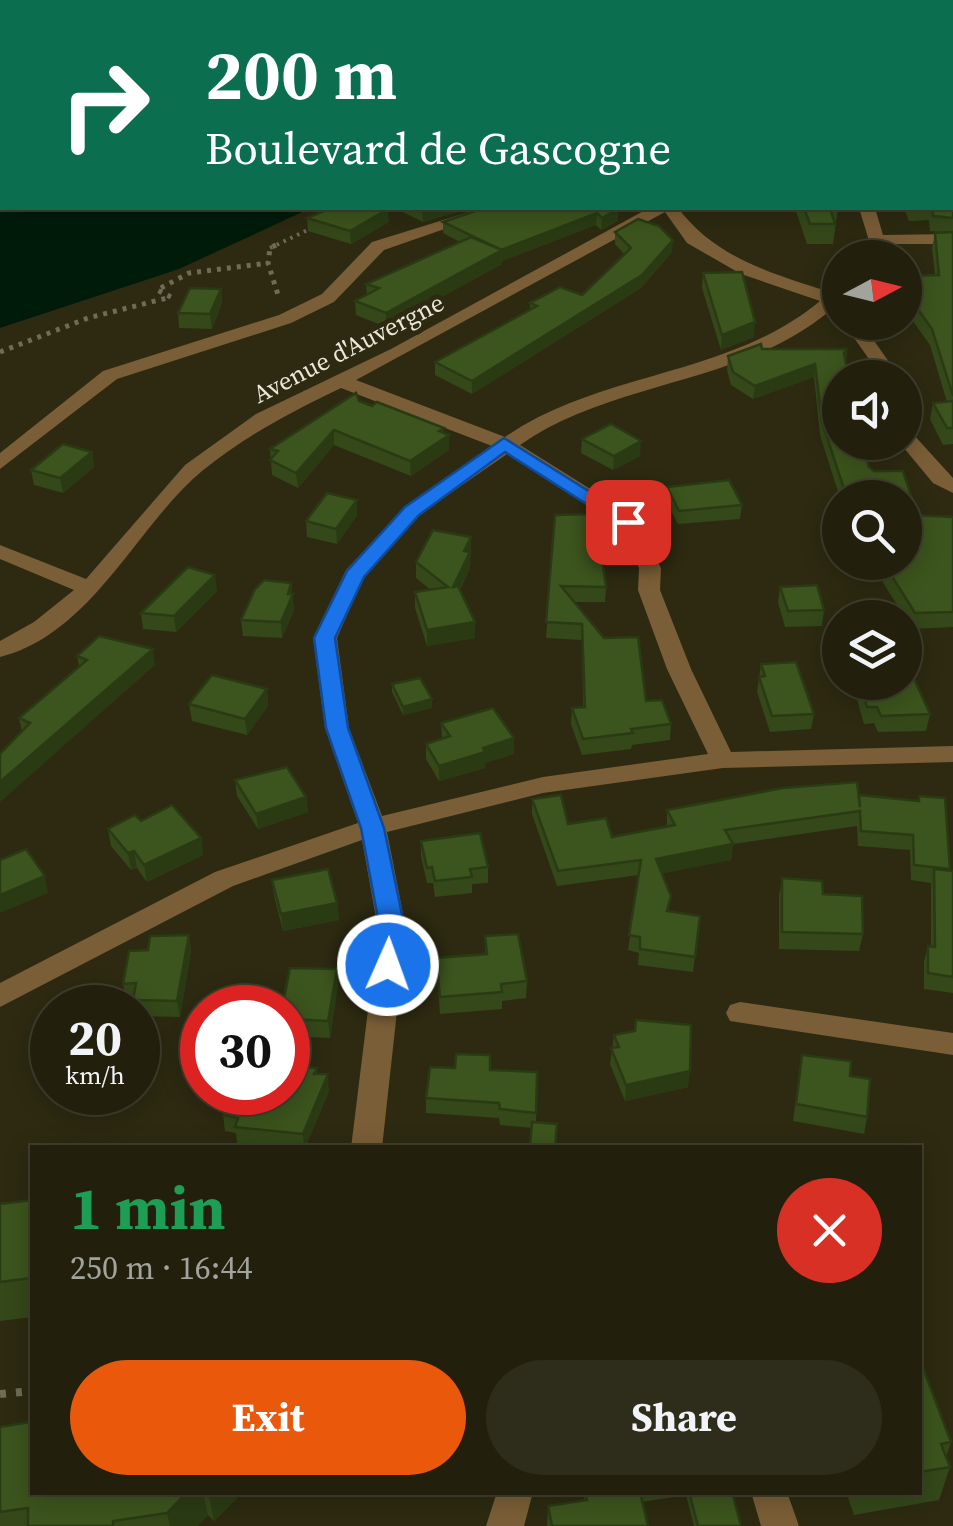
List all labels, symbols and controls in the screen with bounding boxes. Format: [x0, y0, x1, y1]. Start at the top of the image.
text: 200 m [205, 26, 397, 122]
icon: right [40, 40, 170, 170]
text: Boulevard de Gascogne [205, 117, 671, 179]
north arrow [822, 240, 922, 340]
map controls [822, 240, 922, 700]
street label: Avenue d'Auvergne [247, 285, 449, 411]
button: sound [822, 360, 922, 460]
pin [586, 480, 671, 565]
button: search [822, 480, 922, 580]
icon: arrive [601, 495, 656, 550]
button: layers [822, 600, 922, 700]
position arrow [336, 913, 440, 1017]
speed limit sign: 30 [180, 985, 310, 1115]
text: 20 [68, 1003, 122, 1072]
text: km/h [65, 1058, 125, 1092]
text: 1 min [70, 1167, 226, 1249]
button: close [777, 1178, 882, 1283]
text: 250 m · 16:44 [70, 1246, 252, 1290]
button: Exit [70, 1360, 466, 1475]
button: Share [486, 1360, 882, 1475]

